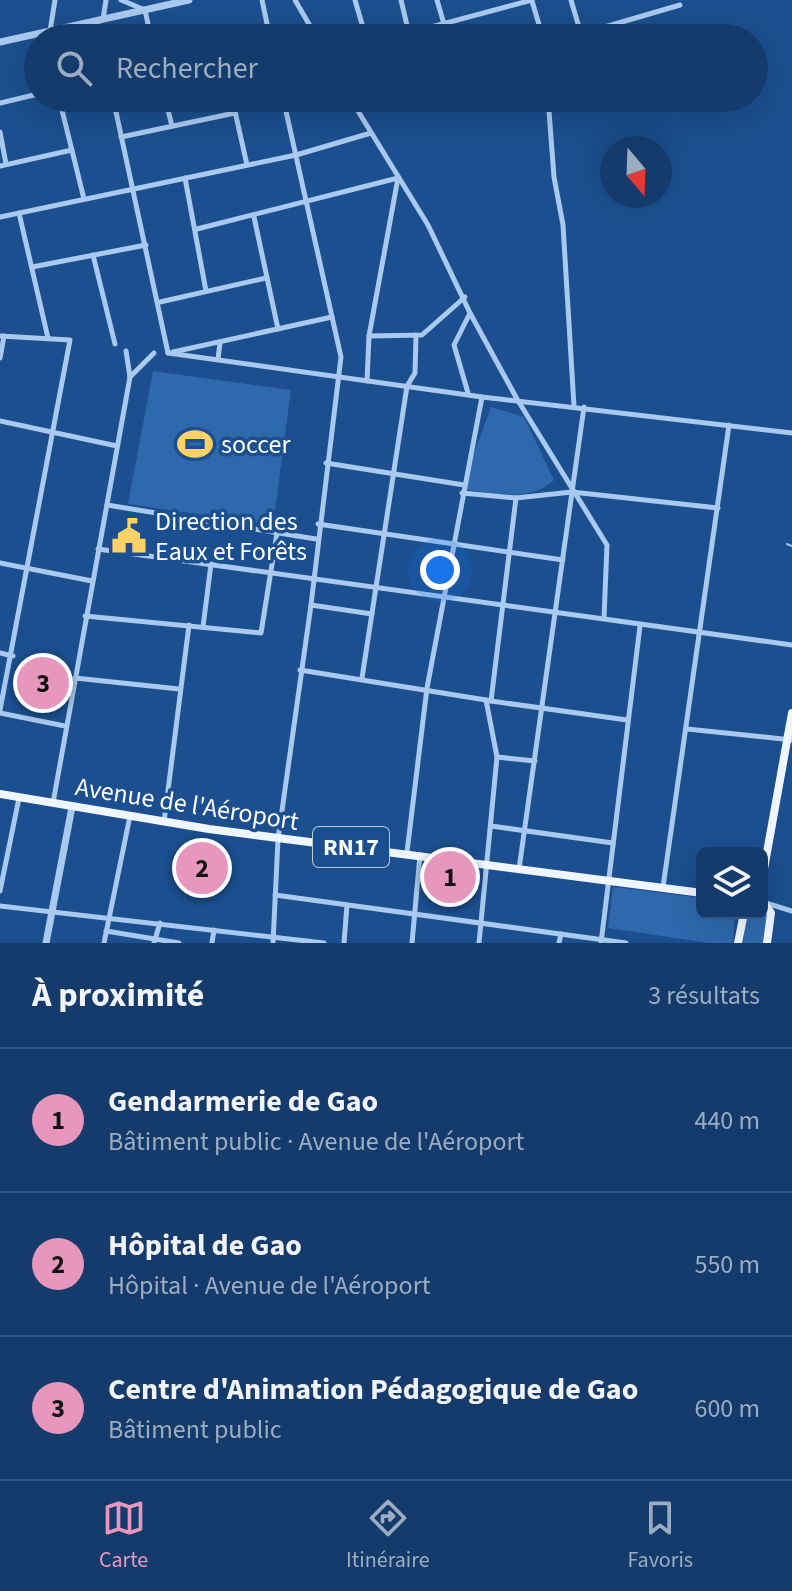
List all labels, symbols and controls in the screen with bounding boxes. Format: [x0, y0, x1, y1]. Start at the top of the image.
search box [24, 24, 768, 112]
icon: search [52, 46, 96, 90]
text: Rechercher [116, 47, 258, 90]
north arrow [600, 136, 672, 208]
sports icon: soccer [176, 425, 214, 463]
place label: soccer [221, 426, 291, 463]
place label: Direction des Eaux et Forêts [155, 503, 307, 570]
public building icon: Direction des Eaux et Forêts [110, 517, 148, 555]
your location [420, 550, 460, 590]
pin: 3 [17, 653, 69, 713]
street label: Avenue de l'Aéroport [73, 768, 302, 840]
road number: RN17 [313, 827, 389, 867]
pin: 2 [176, 838, 228, 898]
pin: 1 [424, 847, 476, 907]
map controls [696, 847, 768, 919]
button: layers [696, 847, 768, 919]
text: À proximité [32, 971, 204, 1020]
text: 3 résultats [648, 977, 760, 1014]
text: Gendarmerie de Gao [108, 1080, 378, 1123]
text: 1 [51, 1102, 65, 1139]
text: 440 m [694, 1102, 760, 1139]
text: Bâtiment public · Avenue de l'Aéroport [108, 1123, 524, 1160]
text: Hôpital de Gao [108, 1224, 302, 1267]
text: 2 [51, 1246, 65, 1283]
text: 550 m [694, 1246, 760, 1283]
text: Hôpital · Avenue de l'Aéroport [108, 1267, 430, 1304]
text: Centre d'Animation Pédagogique de Gao [108, 1368, 638, 1411]
text: 3 [51, 1390, 65, 1427]
text: 600 m [694, 1390, 760, 1427]
text: Bâtiment public [108, 1411, 282, 1448]
tab: Carte [99, 1496, 148, 1576]
tab: Itinéraire [346, 1496, 430, 1576]
tab: Favoris [627, 1496, 693, 1576]

